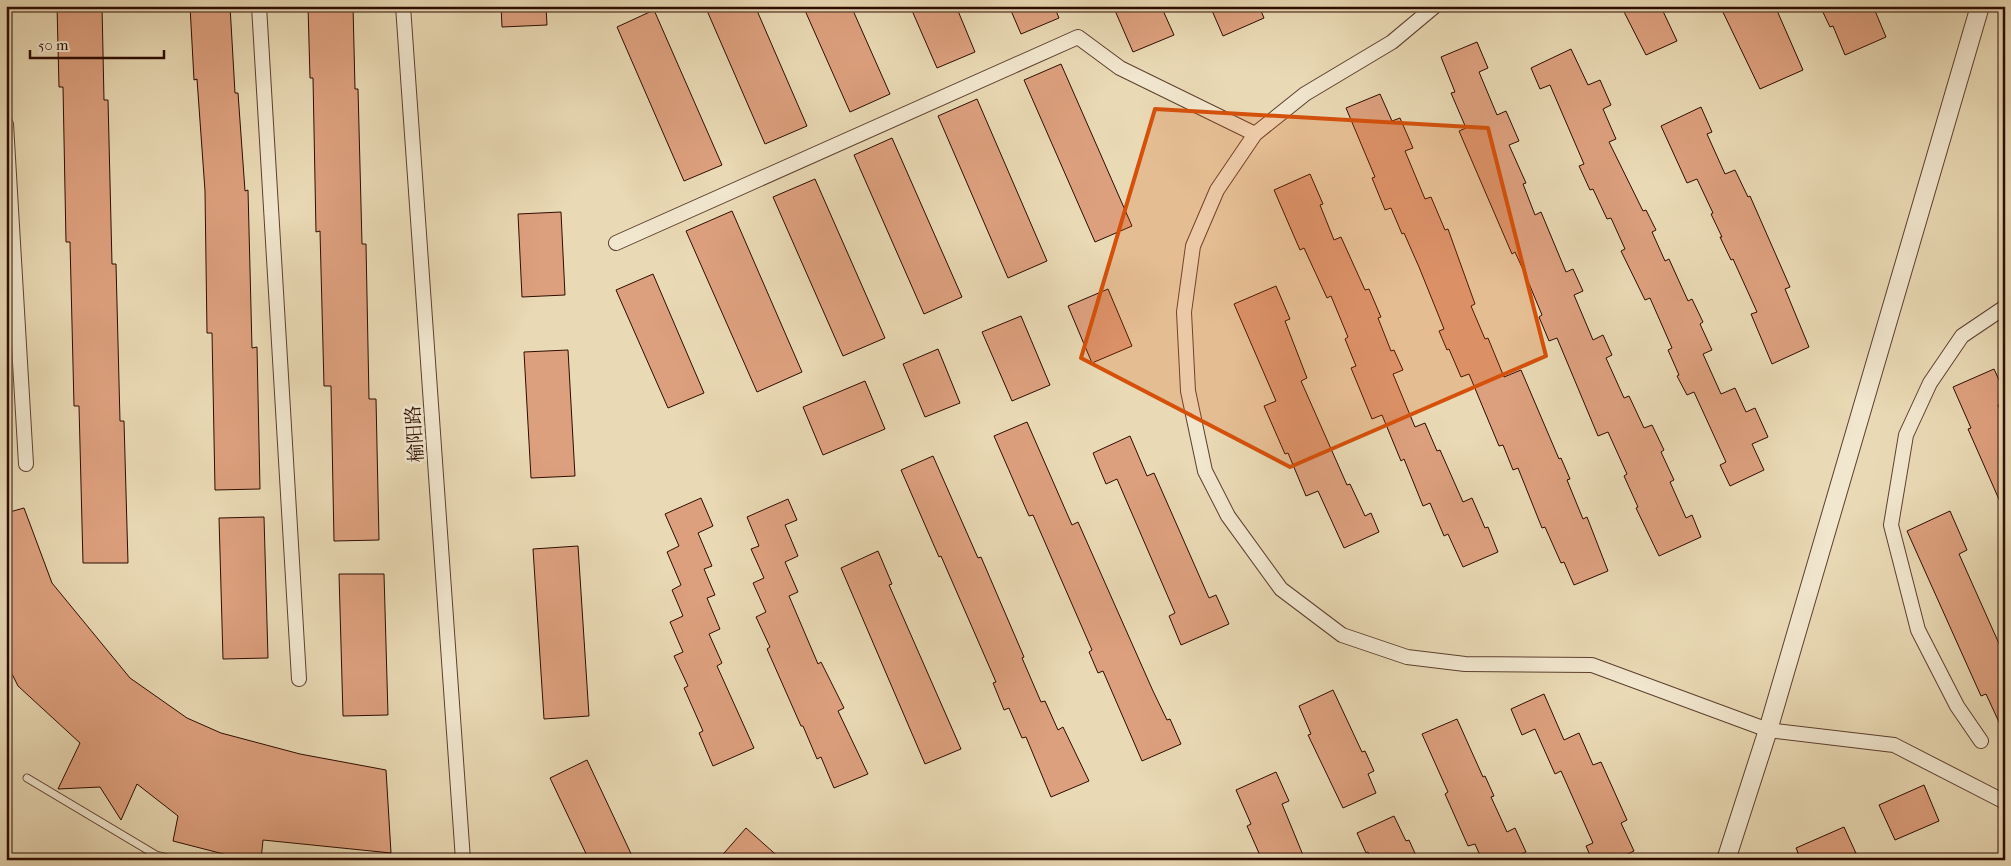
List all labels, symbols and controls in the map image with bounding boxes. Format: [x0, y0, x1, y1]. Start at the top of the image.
scale bar [30, 28, 164, 60]
text: 50 m [38, 36, 69, 54]
street label: 榆阳路 [402, 405, 428, 463]

